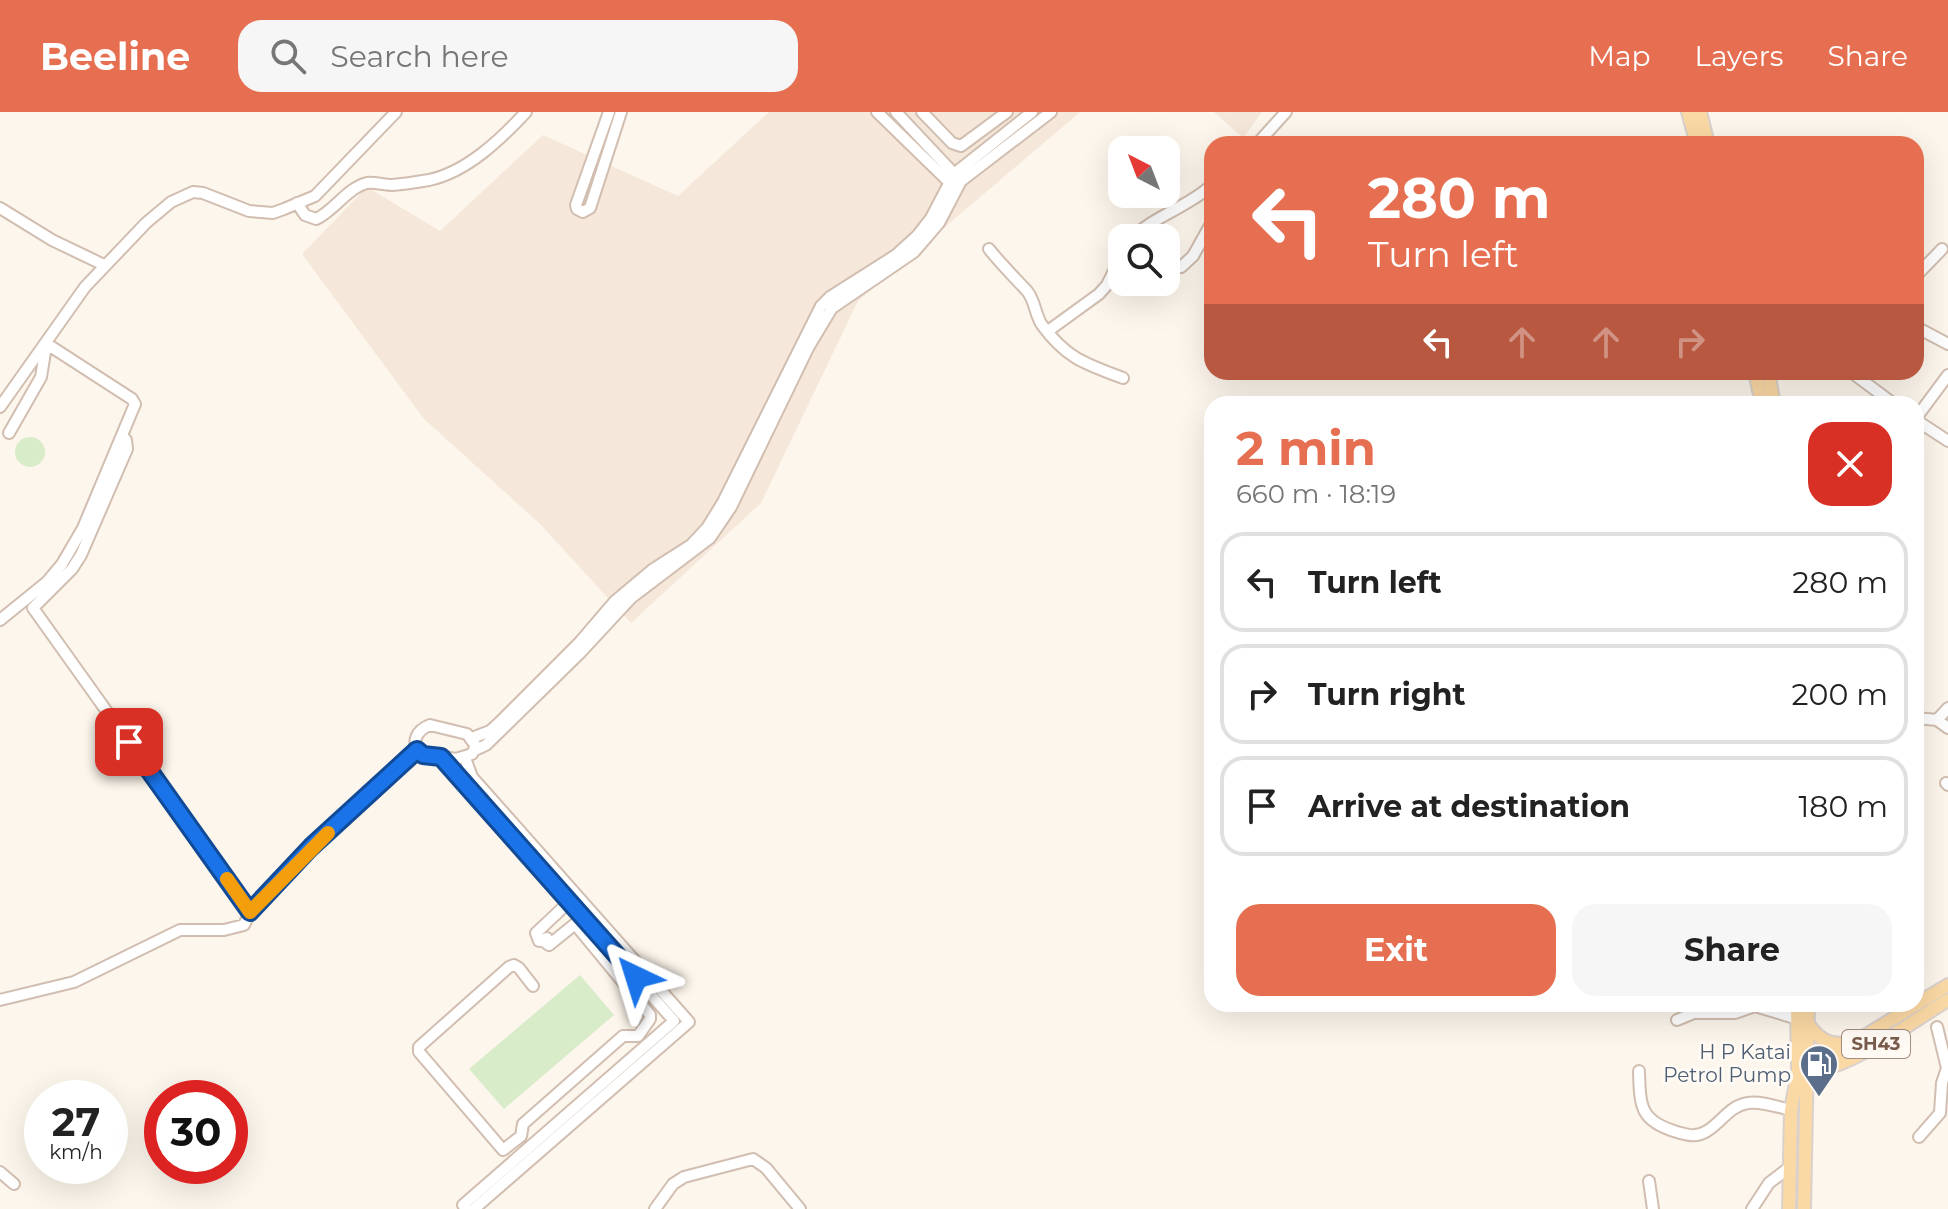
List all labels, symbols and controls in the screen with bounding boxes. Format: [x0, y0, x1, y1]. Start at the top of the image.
search box [238, 20, 798, 92]
text: Beeline [40, 33, 190, 80]
icon: search [266, 34, 310, 78]
text: Search here [330, 38, 509, 75]
text: Map [1588, 39, 1651, 73]
text: Layers [1695, 39, 1784, 73]
text: Share [1828, 39, 1908, 73]
north arrow [1108, 136, 1180, 208]
map controls [1108, 136, 1180, 296]
text: 280 m [1368, 164, 1551, 232]
icon: left [1236, 168, 1340, 272]
button: search [1108, 224, 1180, 296]
text: Turn left [1368, 232, 1519, 276]
icon: left [1416, 320, 1460, 364]
icon: ahead [1500, 320, 1544, 364]
icon: ahead [1584, 320, 1628, 364]
icon: right [1668, 320, 1712, 364]
text: 2 min [1236, 419, 1376, 477]
button: close [1808, 422, 1892, 506]
text: 660 m · 18:19 [1236, 478, 1396, 510]
icon: left [1240, 560, 1284, 604]
text: Turn left [1308, 564, 1441, 601]
text: 280 m [1792, 564, 1888, 601]
icon: right [1240, 672, 1284, 716]
text: Turn right [1308, 676, 1465, 713]
text: 200 m [1792, 676, 1888, 713]
pin [95, 708, 163, 776]
icon: arrive [107, 720, 151, 764]
icon: arrive [1240, 784, 1284, 828]
text: Arrive at destination [1308, 788, 1630, 825]
text: 180 m [1798, 788, 1888, 825]
button: Exit [1236, 904, 1556, 996]
button: Share [1572, 904, 1892, 996]
position arrow [594, 935, 678, 1019]
road number: SH43 [1842, 1030, 1910, 1058]
place label: H P Katai Petrol Pump [1663, 1040, 1791, 1087]
fuel station icon: H P Katai Petrol Pump [1798, 1043, 1840, 1098]
speed limit sign: 30 [144, 1080, 248, 1184]
text: 27 [52, 1097, 100, 1146]
text: km/h [49, 1140, 103, 1164]

